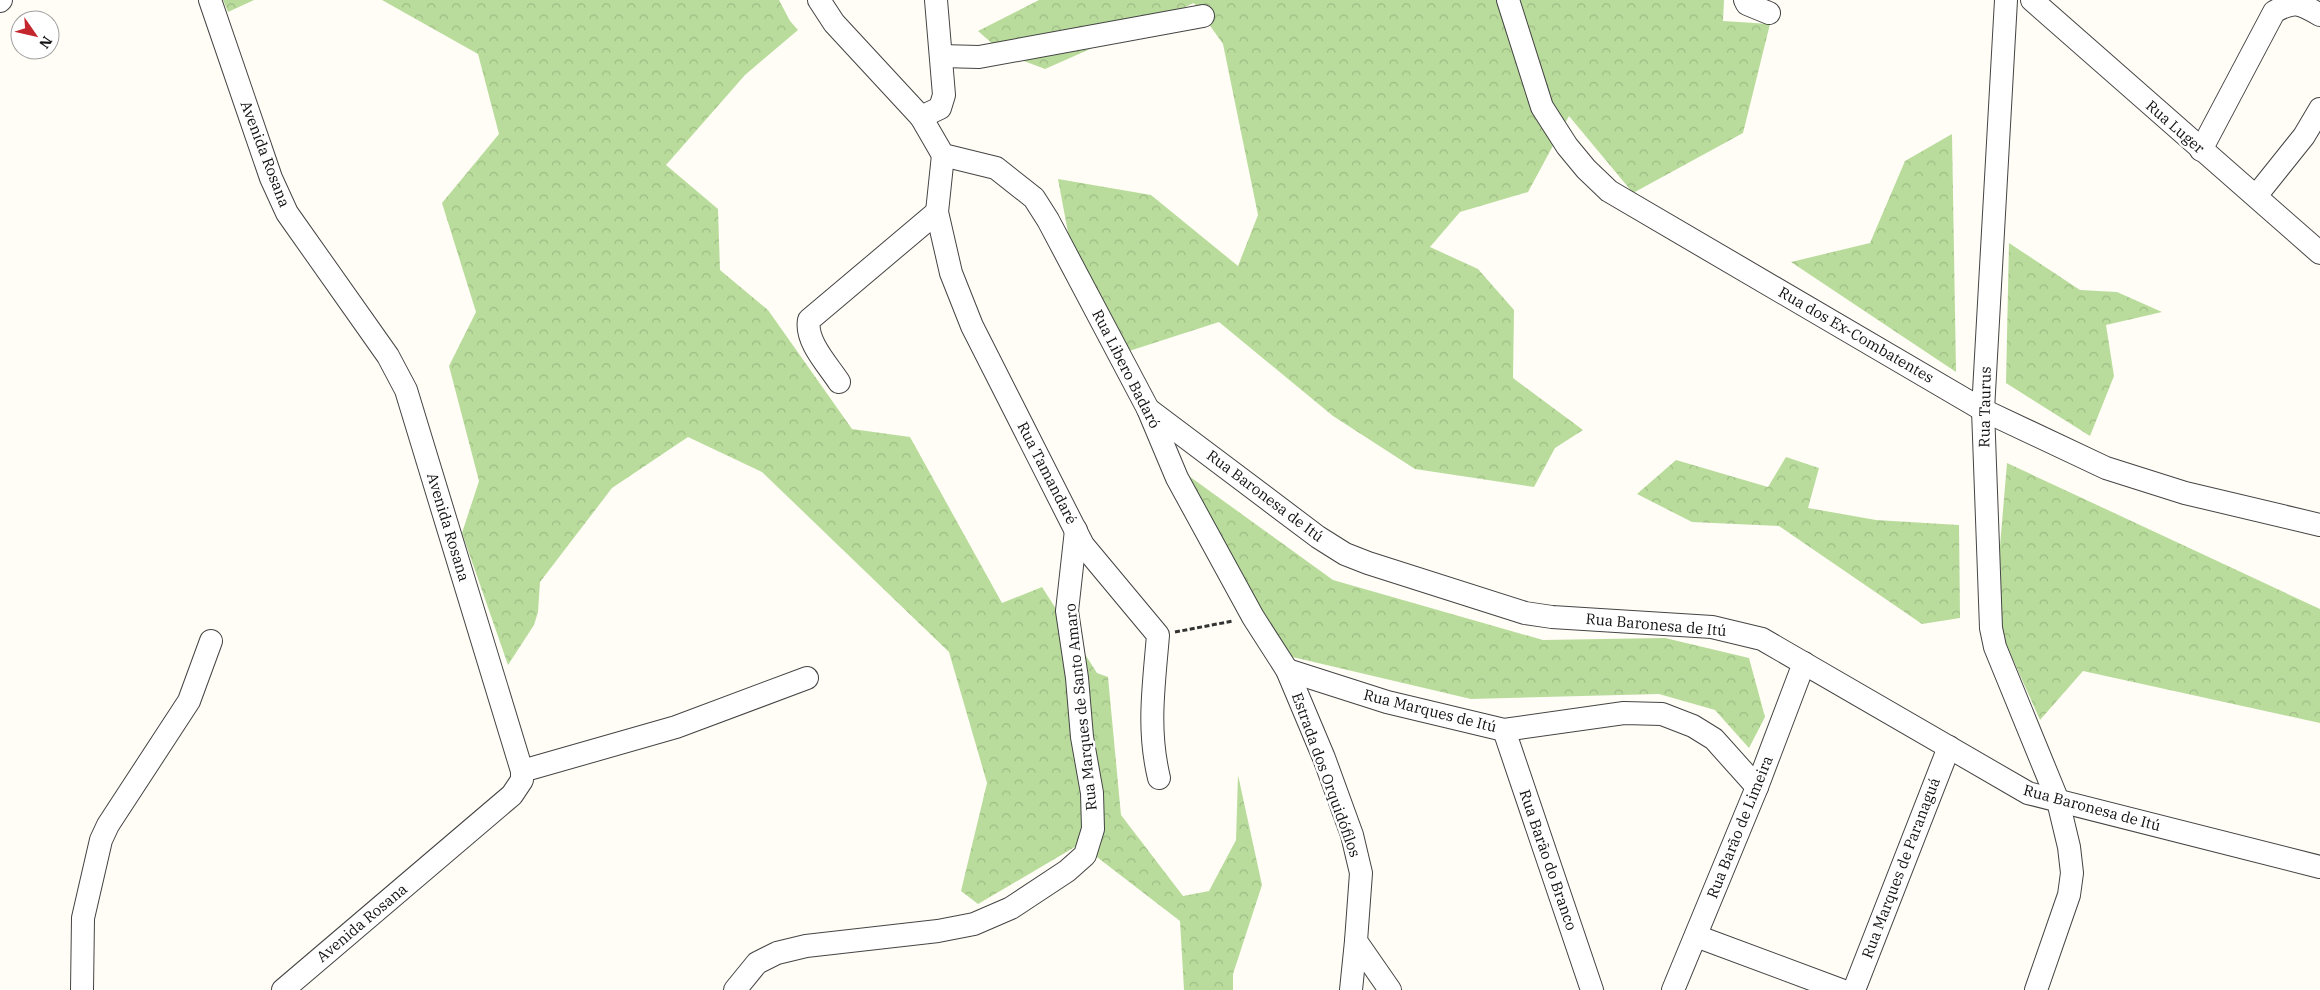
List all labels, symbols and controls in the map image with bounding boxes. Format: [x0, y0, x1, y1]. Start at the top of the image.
north arrow [10, 10, 60, 60]
text: N [35, 33, 56, 52]
street label: Rua Luger [2142, 96, 2209, 158]
street label: Avenida Rosana [236, 98, 294, 210]
street label: Rua dos Ex-Combatentes [1775, 282, 1937, 387]
street label: Rua Libero Badaró [1088, 306, 1165, 431]
street label: Rua Taurus [1974, 366, 1995, 448]
street label: Rua Tamandaré [1013, 418, 1081, 527]
street label: Rua Baronesa de Itú [1203, 445, 1327, 546]
street label: Avenida Rosana [423, 470, 474, 583]
street label: Rua Marques de Santo Amaro [1060, 602, 1101, 812]
street label: Rua Baronesa de Itú [1585, 609, 1727, 640]
street label: Rua Marques de Itú [1362, 685, 1499, 736]
street label: Estrada dos Orquidófilos [1288, 690, 1365, 860]
street label: Rua Barão de Limeira [1702, 753, 1777, 901]
street label: Rua Marques de Paranaguá [1857, 775, 1944, 961]
street label: Rua Baronesa de Itú [2021, 780, 2163, 835]
street label: Rua Barão do Branco [1515, 787, 1581, 933]
street label: Avenida Rosana [312, 879, 411, 966]

